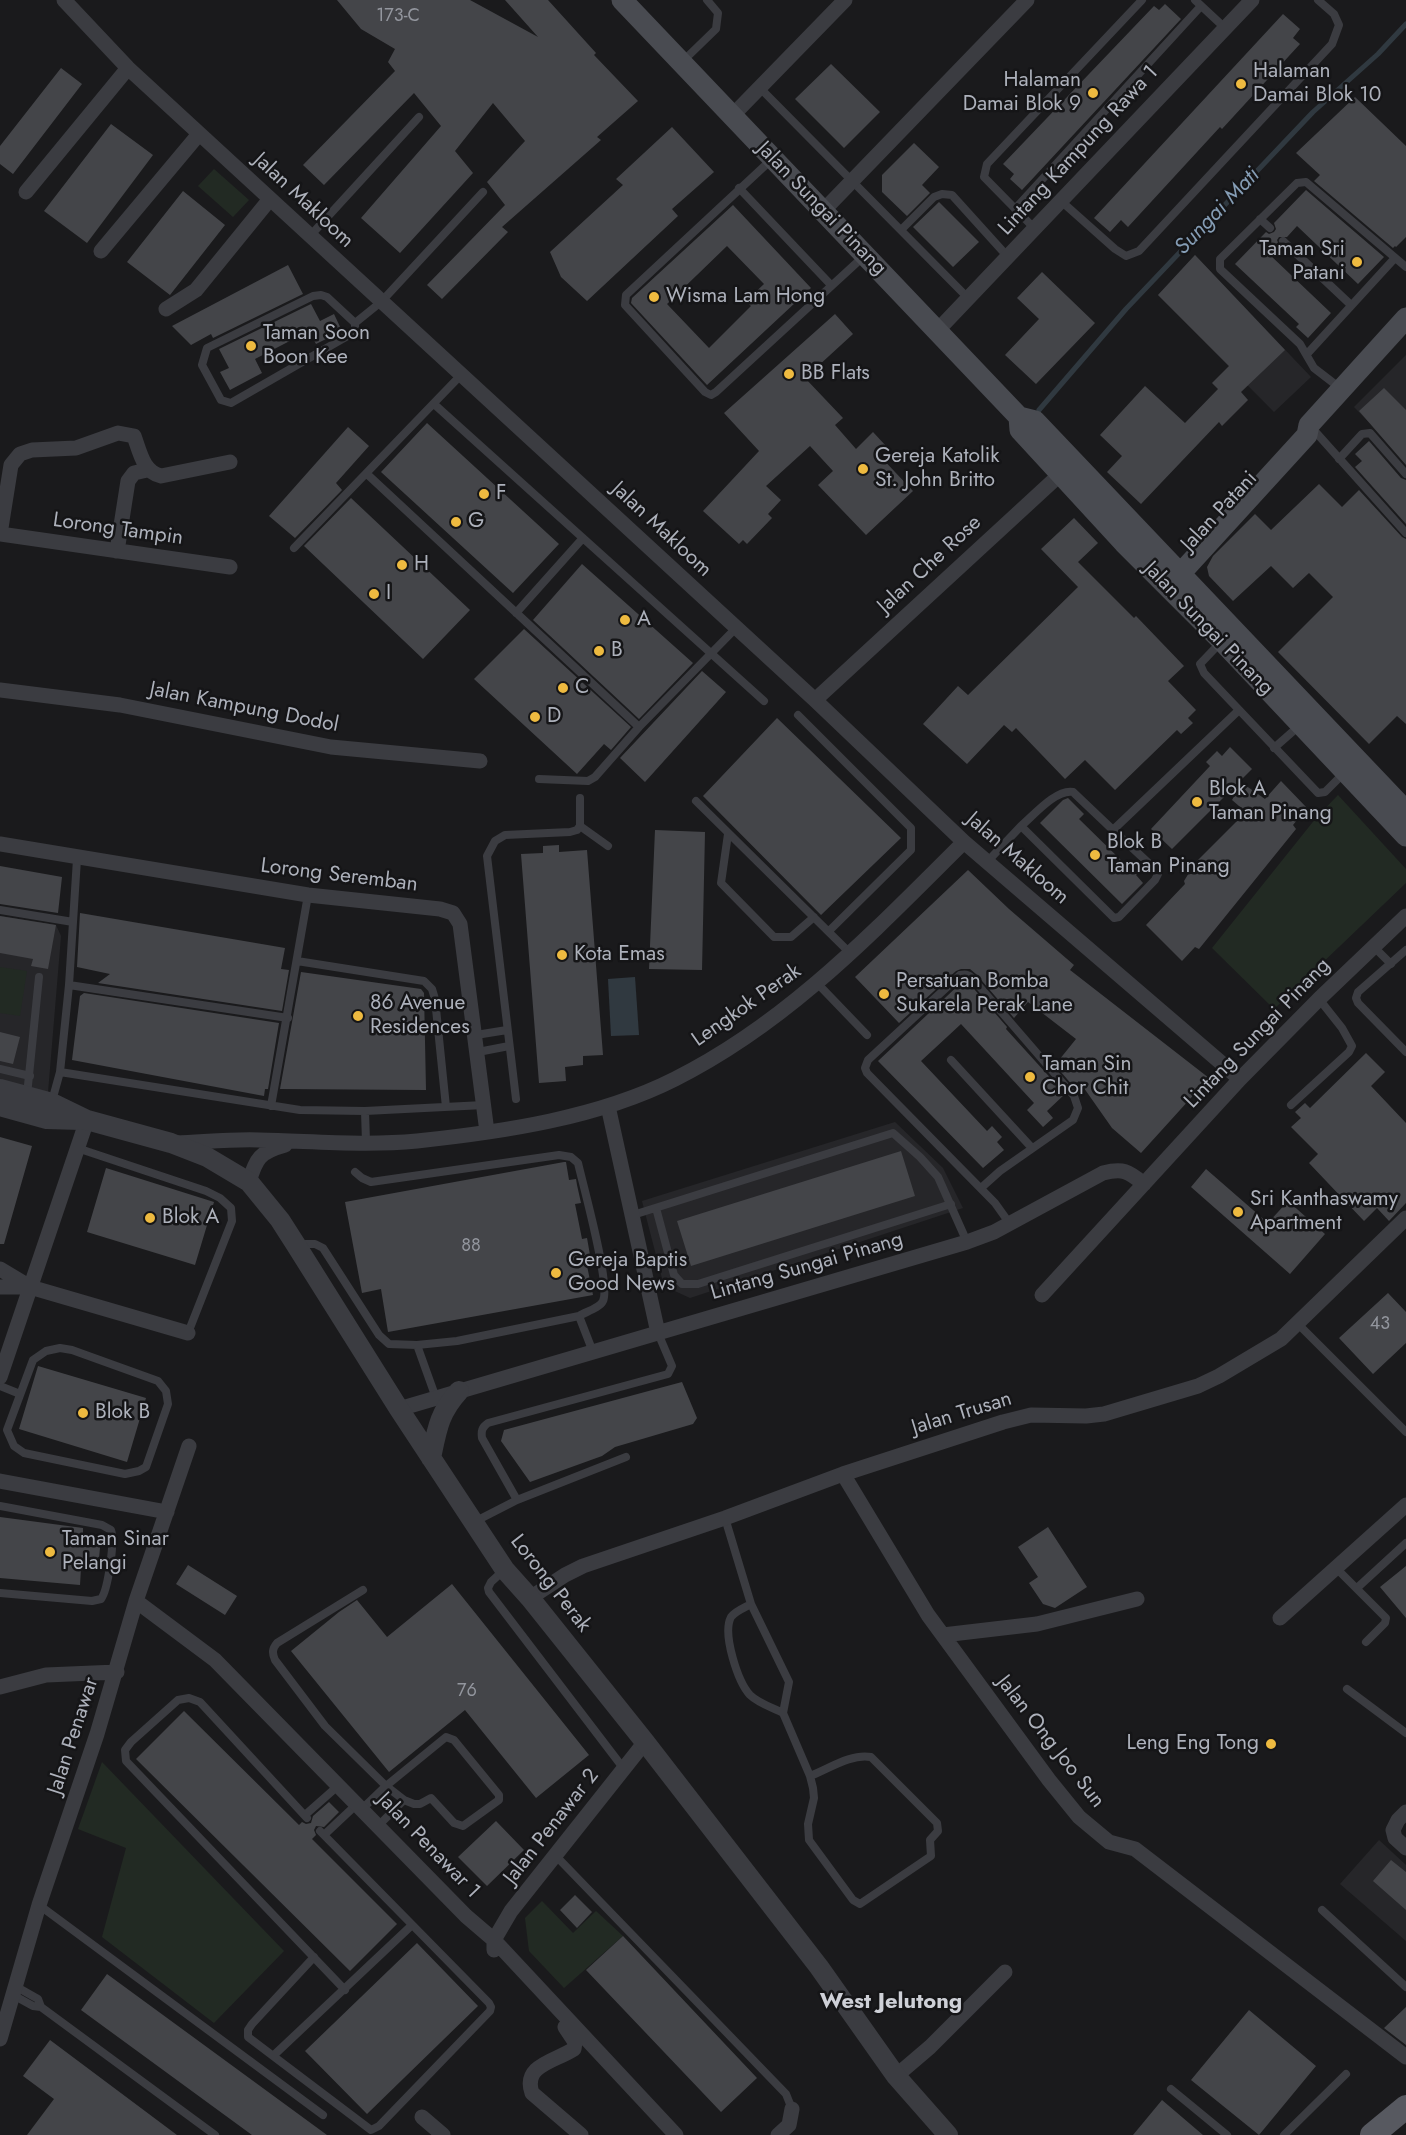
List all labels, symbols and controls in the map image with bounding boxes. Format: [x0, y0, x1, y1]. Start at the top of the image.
house number: 173-C [376, 6, 420, 28]
place label: Halaman Damai Blok 10 [1253, 59, 1381, 109]
street label: Lintang Kampung Rawa 1 [994, 61, 1164, 241]
place label: Halaman Damai Blok 9 [963, 68, 1081, 118]
marker: Halaman Damai Blok 10 [1234, 77, 1248, 91]
marker: Halaman Damai Blok 9 [1086, 86, 1100, 100]
street label: Jalan Sungai Pinang [751, 137, 891, 281]
street label: Jalan Makloom [248, 148, 358, 254]
water label: Sungai Mati [1170, 163, 1266, 261]
place label: Taman Sri Patani [1259, 237, 1345, 287]
marker: Taman Sri Patani [1350, 255, 1364, 269]
place label: Wisma Lam Hong [666, 284, 825, 310]
marker: Wisma Lam Hong [647, 290, 661, 304]
place label: Taman Soon Boon Kee [263, 321, 370, 371]
marker: Taman Soon Boon Kee [244, 339, 258, 353]
place label: BB Flats [801, 361, 870, 387]
marker: BB Flats [782, 367, 796, 381]
place label: Gereja Katolik St. John Britto [875, 444, 999, 494]
marker: Gereja Katolik St. John Britto [856, 462, 870, 476]
street label: Jalan Patani [1177, 467, 1263, 557]
street label: Jalan Makloom [606, 477, 716, 583]
place label: F [496, 481, 506, 507]
marker: F [477, 487, 491, 501]
street label: Lorong Tampin [51, 508, 185, 552]
place label: G [468, 509, 484, 535]
street label: Jalan Che Rose [873, 511, 987, 619]
marker: G [449, 515, 463, 529]
place label: H [414, 552, 429, 578]
street label: Jalan Sungai Pinang [1138, 557, 1278, 701]
marker: H [395, 558, 409, 572]
place label: I [386, 581, 391, 607]
marker: I [367, 587, 381, 601]
place label: A [637, 607, 651, 633]
marker: A [618, 613, 632, 627]
place label: B [611, 638, 623, 664]
marker: B [592, 644, 606, 658]
place label: C [575, 675, 589, 701]
street label: Jalan Kampung Dodol [147, 677, 341, 739]
marker: C [556, 681, 570, 695]
place label: D [547, 704, 561, 730]
marker: D [528, 710, 542, 724]
place label: Blok A Taman Pinang [1209, 777, 1332, 827]
marker: Blok A Taman Pinang [1190, 795, 1204, 809]
street label: Jalan Makloom [960, 808, 1074, 910]
place label: Blok B Taman Pinang [1107, 830, 1230, 880]
marker: Blok B Taman Pinang [1088, 848, 1102, 862]
street label: Lorong Seremban [259, 854, 419, 898]
place label: Kota Emas [574, 942, 665, 968]
marker: Kota Emas [555, 948, 569, 962]
street label: Lintang Sungai Pinang [1180, 954, 1336, 1114]
street label: Lengkok Perak [688, 959, 806, 1053]
place label: Persatuan Bomba Sukarela Perak Lane [896, 969, 1073, 1019]
marker: Persatuan Bomba Sukarela Perak Lane [877, 987, 891, 1001]
place label: 86 Avenue Residences [370, 991, 470, 1041]
marker: 86 Avenue Residences [351, 1009, 365, 1023]
place label: Taman Sin Chor Chit [1042, 1052, 1132, 1102]
marker: Taman Sin Chor Chit [1023, 1070, 1037, 1084]
place label: Sri Kanthaswamy Apartment [1250, 1187, 1398, 1237]
place label: Blok A [162, 1205, 219, 1231]
marker: Sri Kanthaswamy Apartment [1231, 1205, 1245, 1219]
marker: Blok A [143, 1211, 157, 1225]
street label: Lintang Sungai Pinang [708, 1227, 906, 1307]
house number: 88 [461, 1236, 481, 1258]
place label: Gereja Baptis Good News [568, 1248, 687, 1298]
marker: Gereja Baptis Good News [549, 1266, 563, 1280]
house number: 43 [1370, 1314, 1390, 1336]
street label: Jalan Trusan [909, 1387, 1015, 1441]
place label: Blok B [95, 1400, 150, 1426]
marker: Blok B [76, 1406, 90, 1420]
place label: Taman Sinar Pelangi [62, 1527, 169, 1577]
street label: Lorong Perak [504, 1530, 596, 1638]
marker: Taman Sinar Pelangi [43, 1545, 57, 1559]
street label: Jalan Ong Joo Sun [990, 1671, 1110, 1813]
street label: Jalan Penawar [43, 1674, 105, 1798]
house number: 76 [457, 1681, 477, 1703]
place label: Leng Eng Tong [1126, 1731, 1259, 1757]
marker: Leng Eng Tong [1264, 1737, 1278, 1751]
street label: Jalan Penawar 2 [499, 1764, 605, 1890]
street label: Jalan Penawar 1 [371, 1788, 485, 1904]
district label: West Jelutong [820, 1990, 962, 2016]

